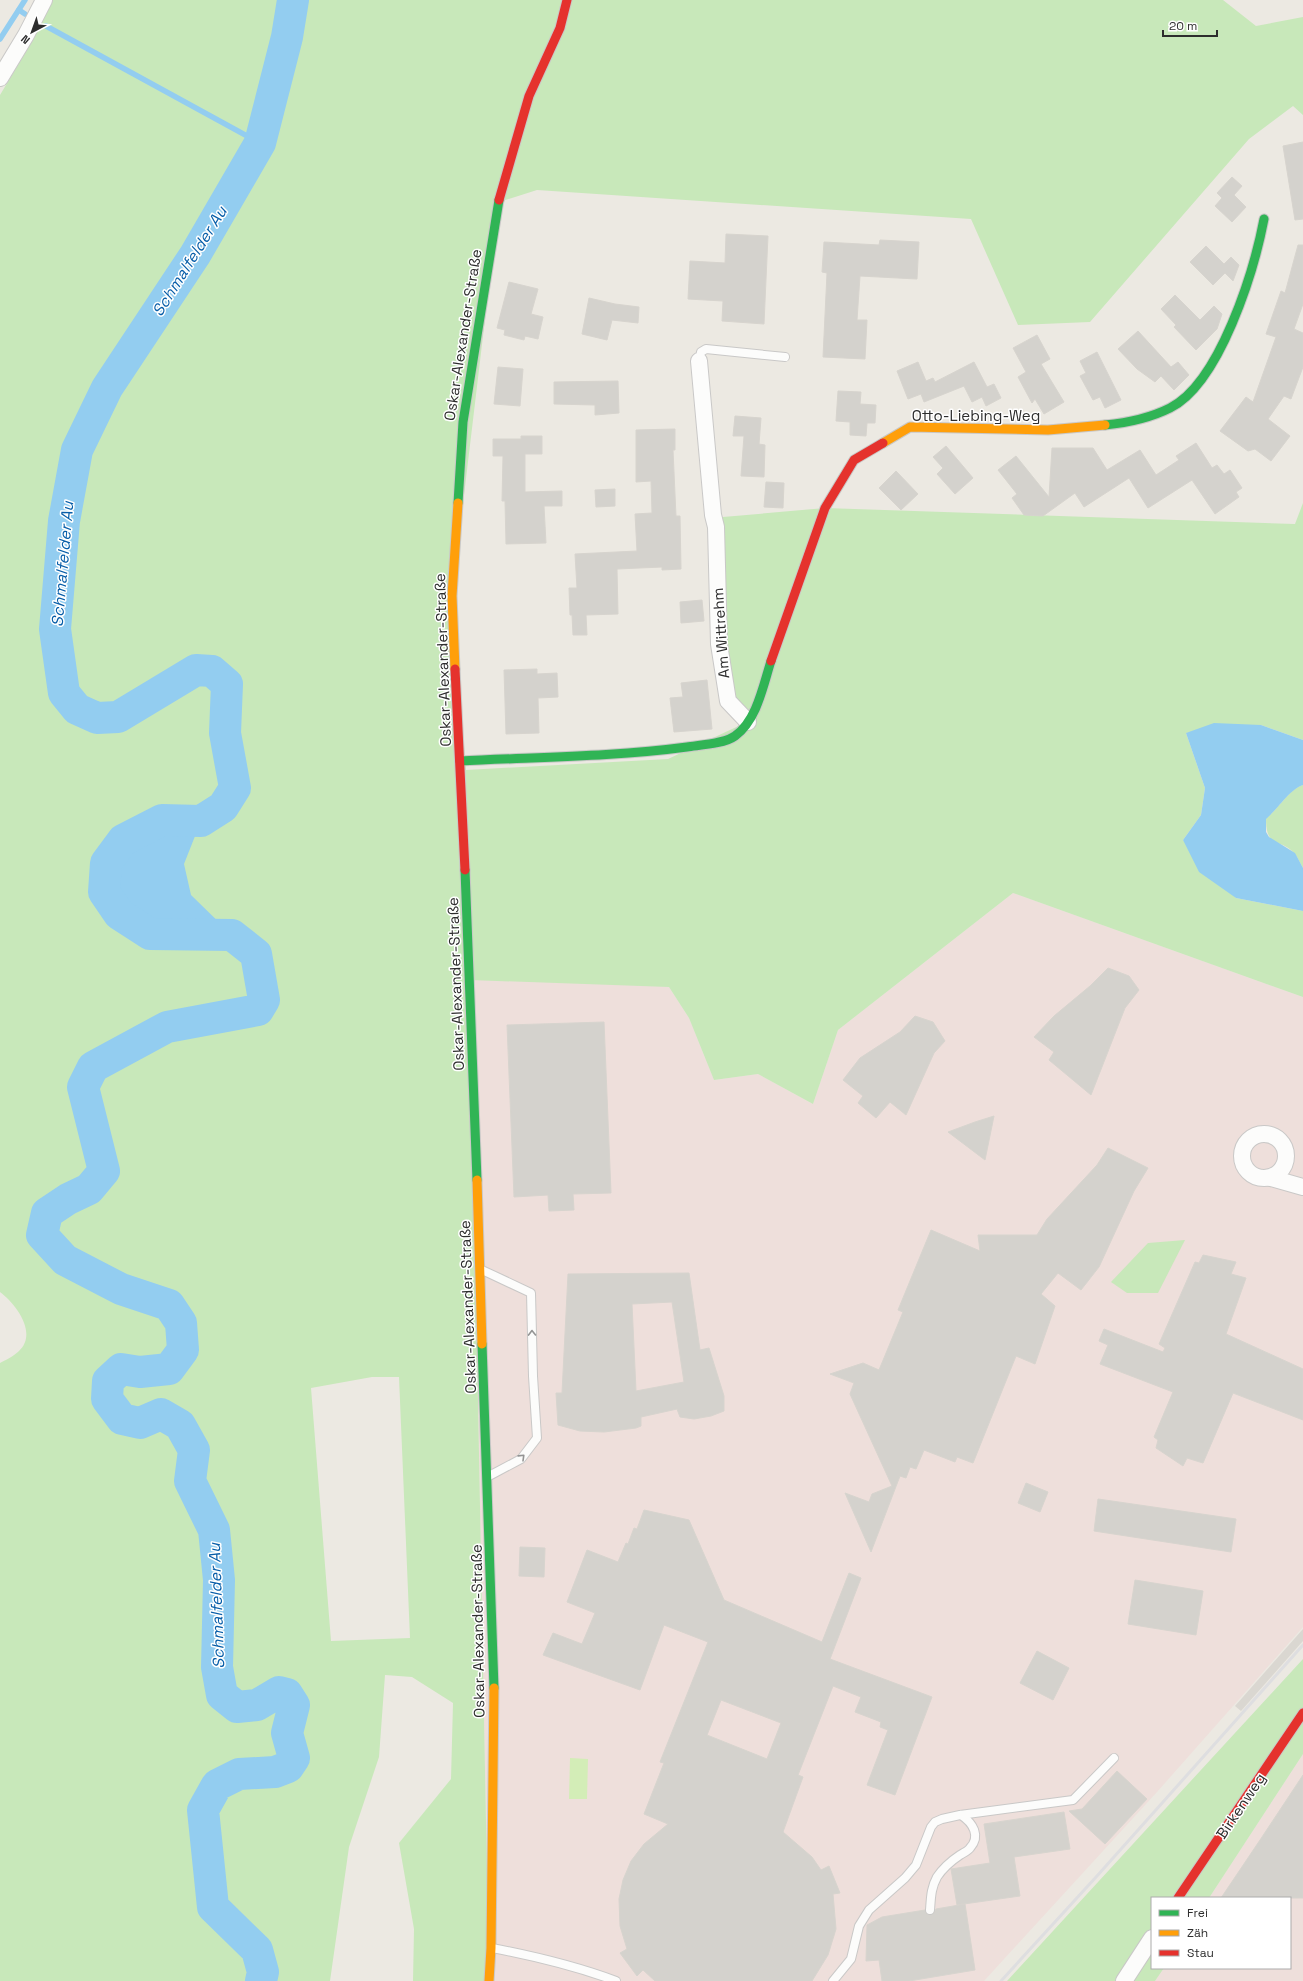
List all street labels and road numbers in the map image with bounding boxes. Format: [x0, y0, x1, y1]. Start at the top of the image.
street label: Oskar-Alexander-Straße [440, 248, 485, 422]
street label: Otto-Liebing-Weg [912, 406, 1040, 425]
street label: Oskar-Alexander-Straße [430, 573, 455, 747]
street label: Am Wittrehm [708, 587, 733, 679]
street label: Oskar-Alexander-Straße [443, 897, 468, 1071]
street label: Oskar-Alexander-Straße [455, 1220, 480, 1394]
street label: Oskar-Alexander-Straße [466, 1544, 489, 1718]
street label: Birkenweg [1212, 1769, 1270, 1842]

